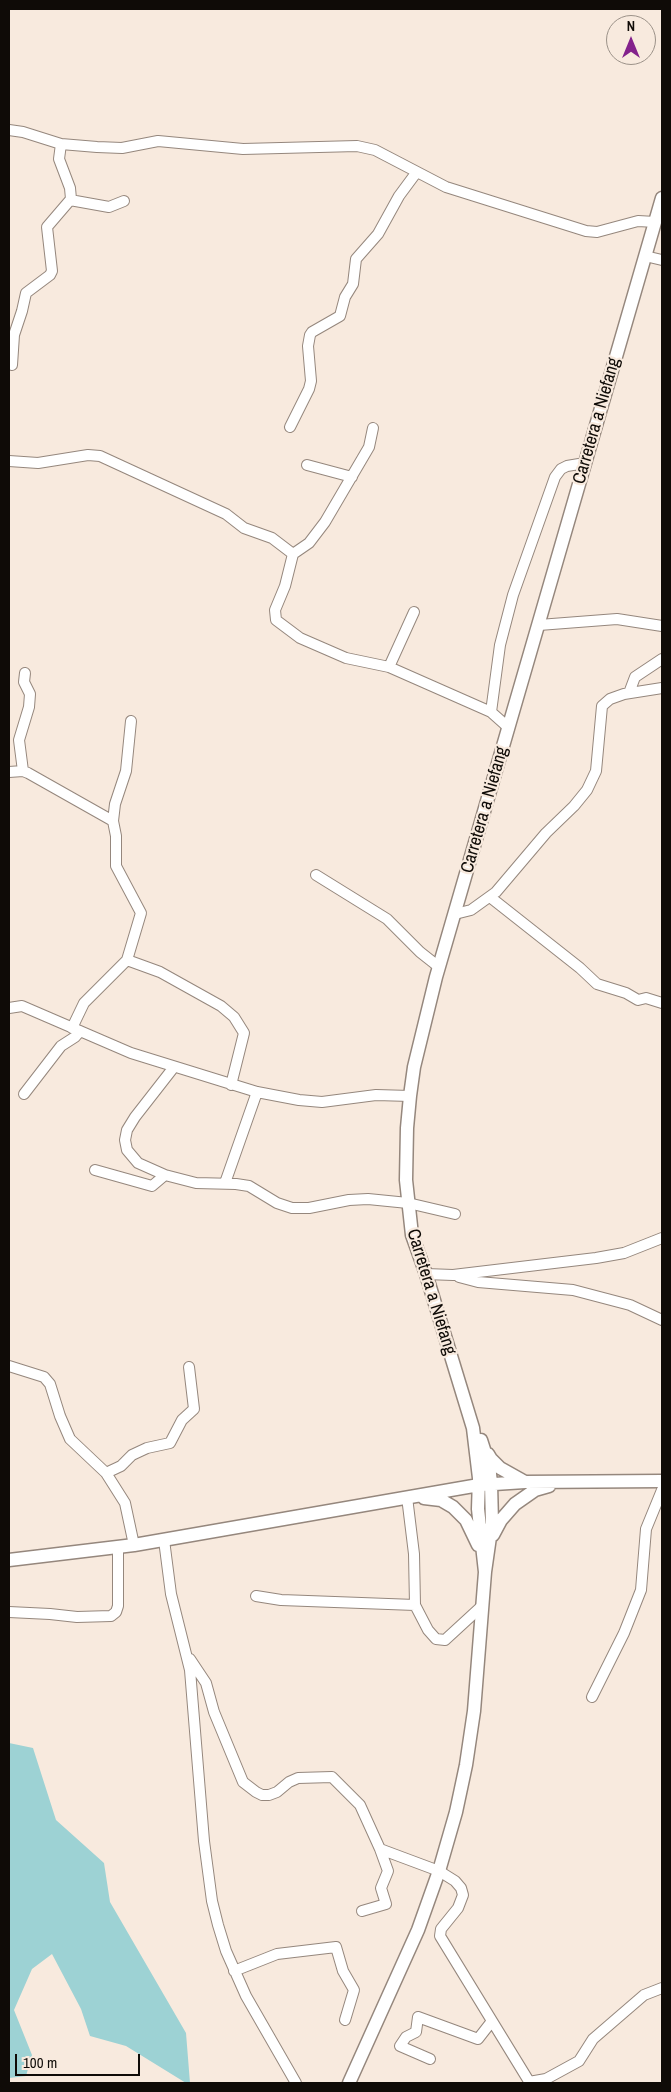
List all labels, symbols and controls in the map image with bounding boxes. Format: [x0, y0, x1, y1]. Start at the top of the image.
north arrow [606, 15, 656, 65]
text: N [627, 17, 635, 35]
street label: Carretera a Niefang [569, 355, 625, 487]
street label: Carretera a Niefang [457, 744, 513, 876]
street label: Carretera a Niefang [402, 1226, 460, 1358]
scale bar [18, 2044, 142, 2076]
text: 100 m [23, 2052, 57, 2073]

